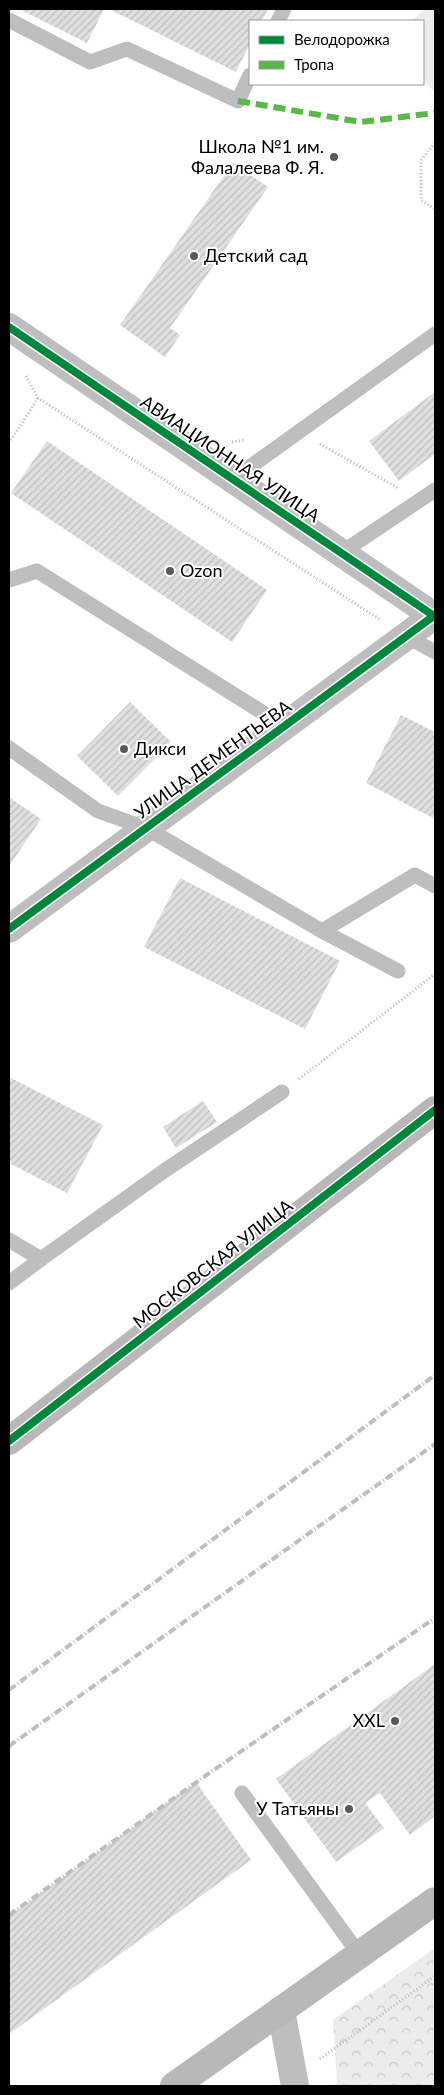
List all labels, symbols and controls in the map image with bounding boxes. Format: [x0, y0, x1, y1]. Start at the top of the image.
legend [249, 20, 424, 85]
text: Велодорожка [294, 30, 390, 48]
text: Тропа [294, 55, 334, 73]
place label: Школа №1 им. Фалалеева Ф. Я. [191, 135, 324, 178]
marker: Школа №1 им. Фалалеева Ф. Я. [328, 151, 340, 163]
place label: Детский сад [204, 244, 308, 266]
marker: Детский сад [188, 250, 200, 262]
street label: АВИАЦИОННАЯ УЛИЦА [137, 390, 325, 527]
place label: Ozon [180, 559, 222, 581]
marker: Ozon [164, 565, 176, 577]
street label: УЛИЦА ДЕМЕНТЬЕВА [130, 694, 296, 824]
place label: Дикси [134, 737, 186, 759]
marker: Дикси [118, 743, 130, 755]
street label: МОСКОВСКАЯ УЛИЦА [128, 1193, 297, 1332]
place label: XXL [352, 1709, 385, 1731]
marker: XXL [389, 1715, 401, 1727]
place label: У Татьяны [256, 1797, 339, 1819]
marker: У Татьяны [343, 1803, 355, 1815]

